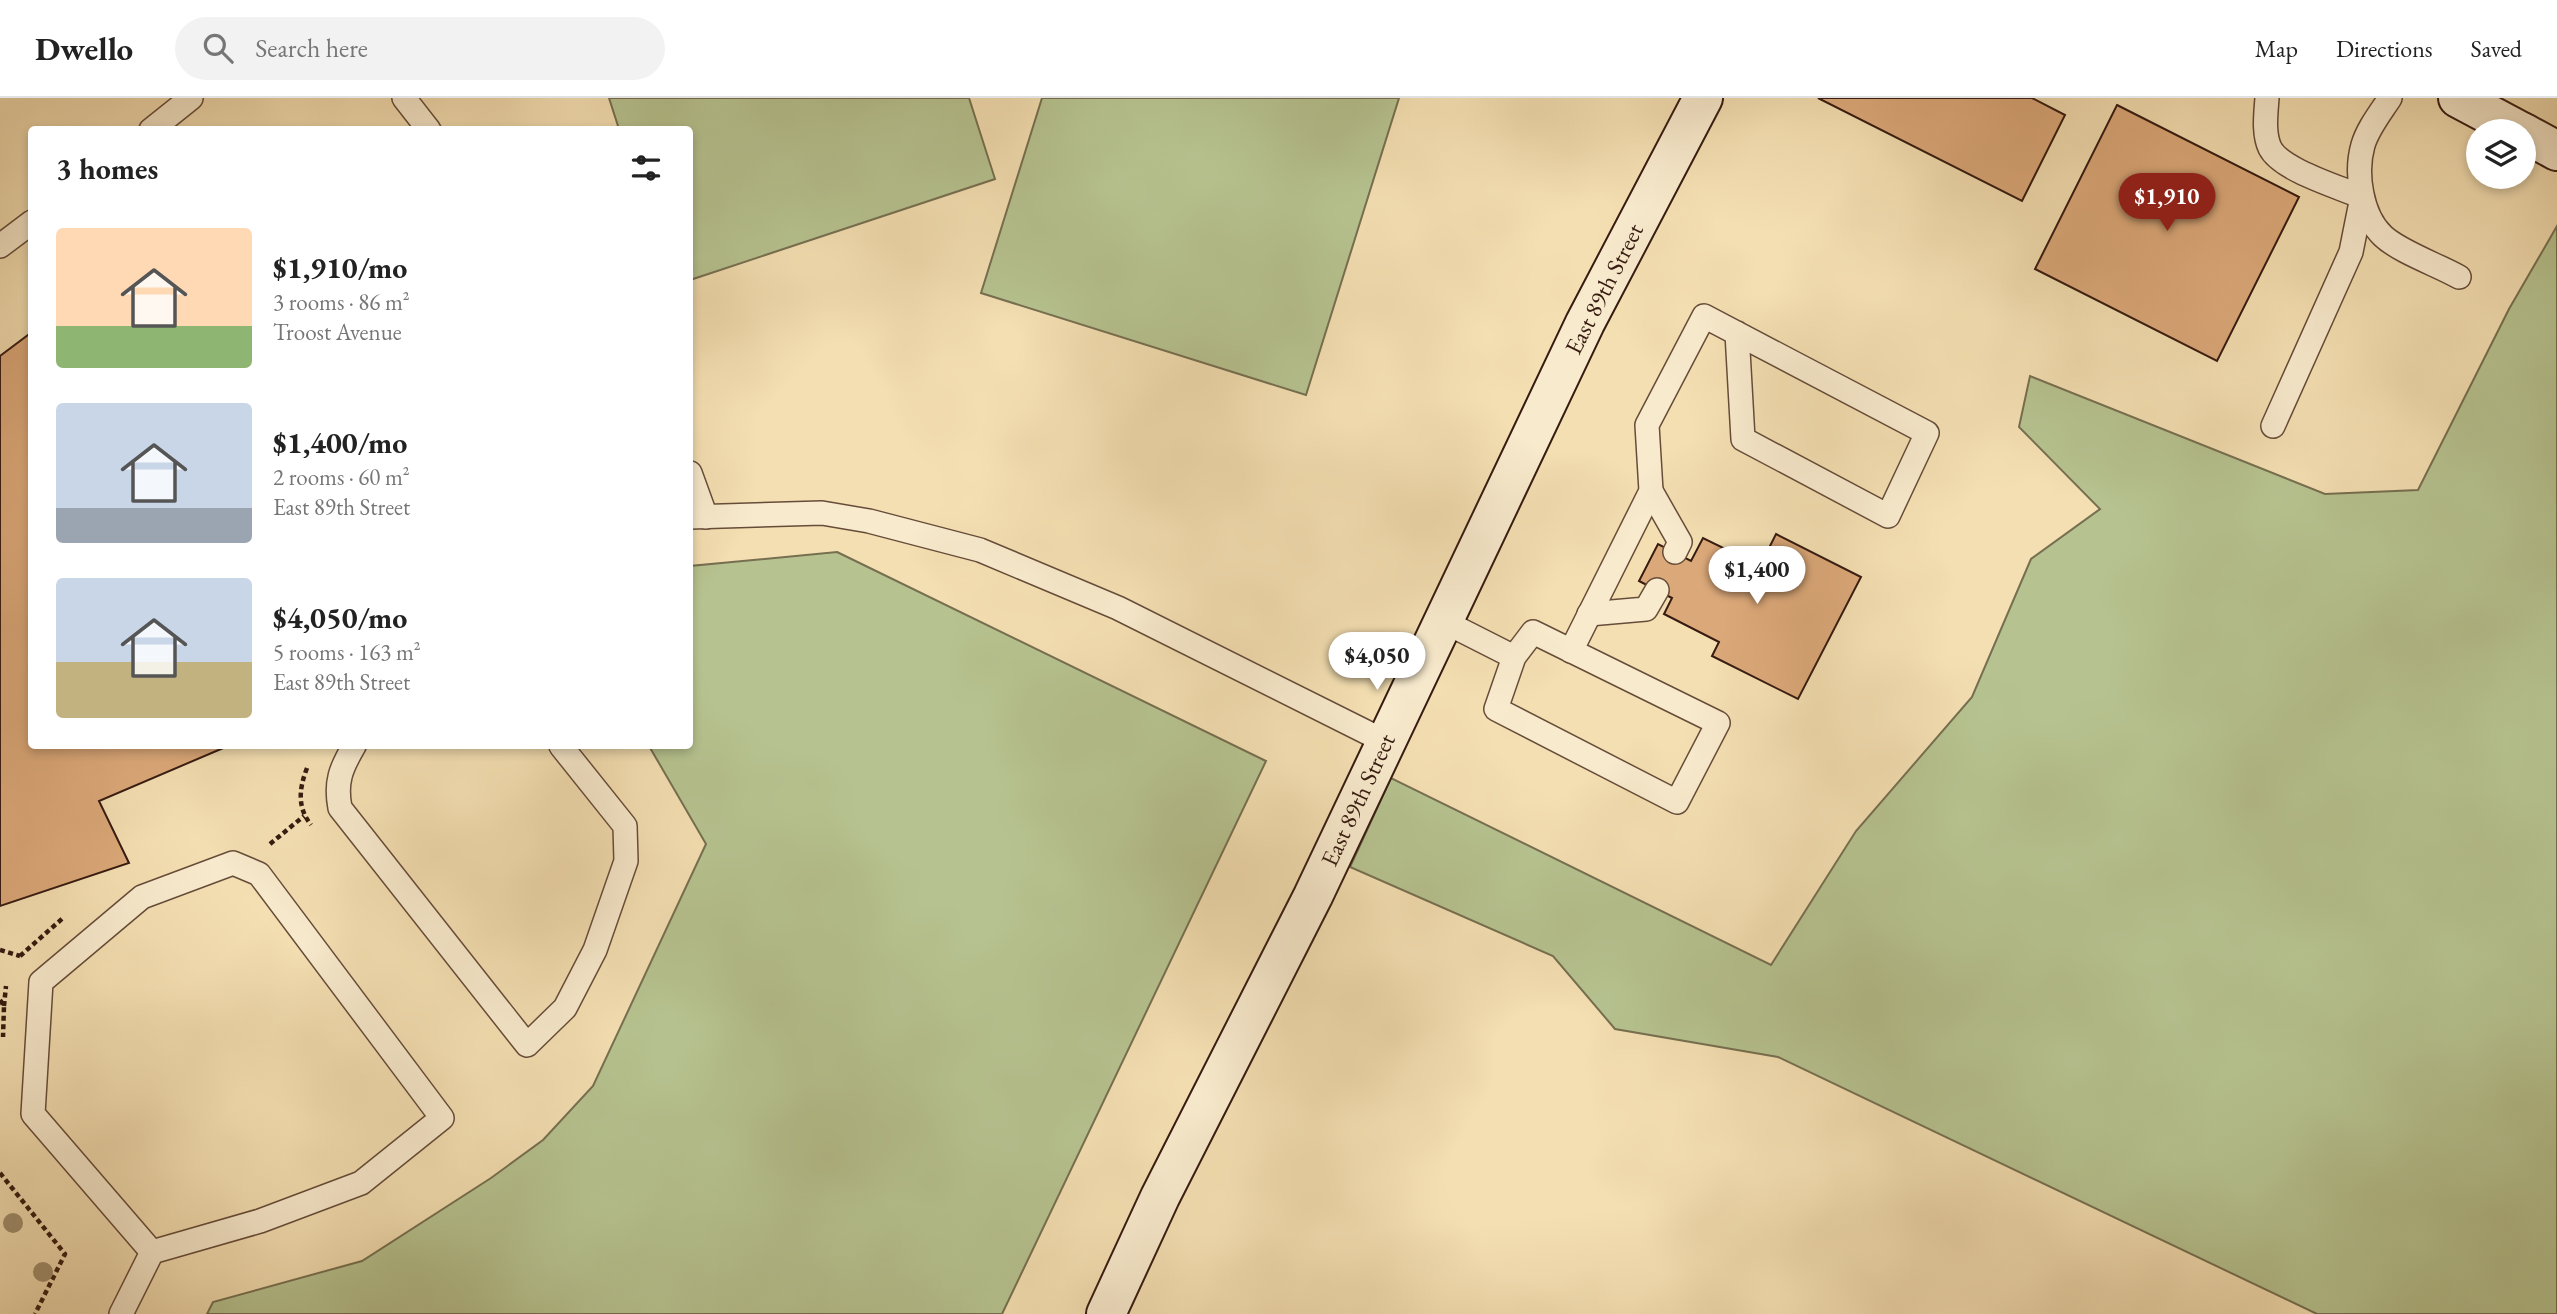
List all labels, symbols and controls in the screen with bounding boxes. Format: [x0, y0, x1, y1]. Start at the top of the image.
search box [175, 17, 665, 80]
text: Dwello [35, 27, 133, 70]
icon: search [199, 29, 237, 67]
text: Search here [255, 31, 368, 65]
text: Map [2255, 33, 2298, 64]
text: Directions [2336, 33, 2433, 64]
text: Saved [2471, 33, 2522, 64]
map controls [2466, 119, 2536, 189]
button: layers [2466, 119, 2536, 189]
text: 3 homes [56, 149, 158, 188]
icon: filters [627, 149, 665, 187]
pin: $1,910 [2110, 174, 2224, 233]
text: $1,910 [2135, 181, 2199, 211]
street label: East 89th Street [1557, 218, 1650, 360]
text: $1,910/mo [273, 248, 407, 287]
icon: home [112, 256, 196, 340]
text: 3 rooms · 86 m² [273, 287, 410, 317]
text: Troost Avenue [273, 317, 402, 347]
text: $1,400/mo [273, 423, 407, 462]
icon: home [112, 431, 196, 515]
text: 2 rooms · 60 m² [273, 462, 410, 492]
text: East 89th Street [273, 492, 410, 522]
pin: $1,400 [1700, 546, 1814, 606]
text: $1,400 [1725, 554, 1789, 584]
text: $4,050/mo [273, 598, 407, 637]
icon: home [112, 606, 196, 690]
pin: $4,050 [1320, 632, 1434, 692]
text: 5 rooms · 163 m² [273, 637, 421, 667]
text: $4,050 [1345, 640, 1409, 670]
text: East 89th Street [273, 667, 410, 697]
street label: East 89th Street [1313, 728, 1402, 871]

